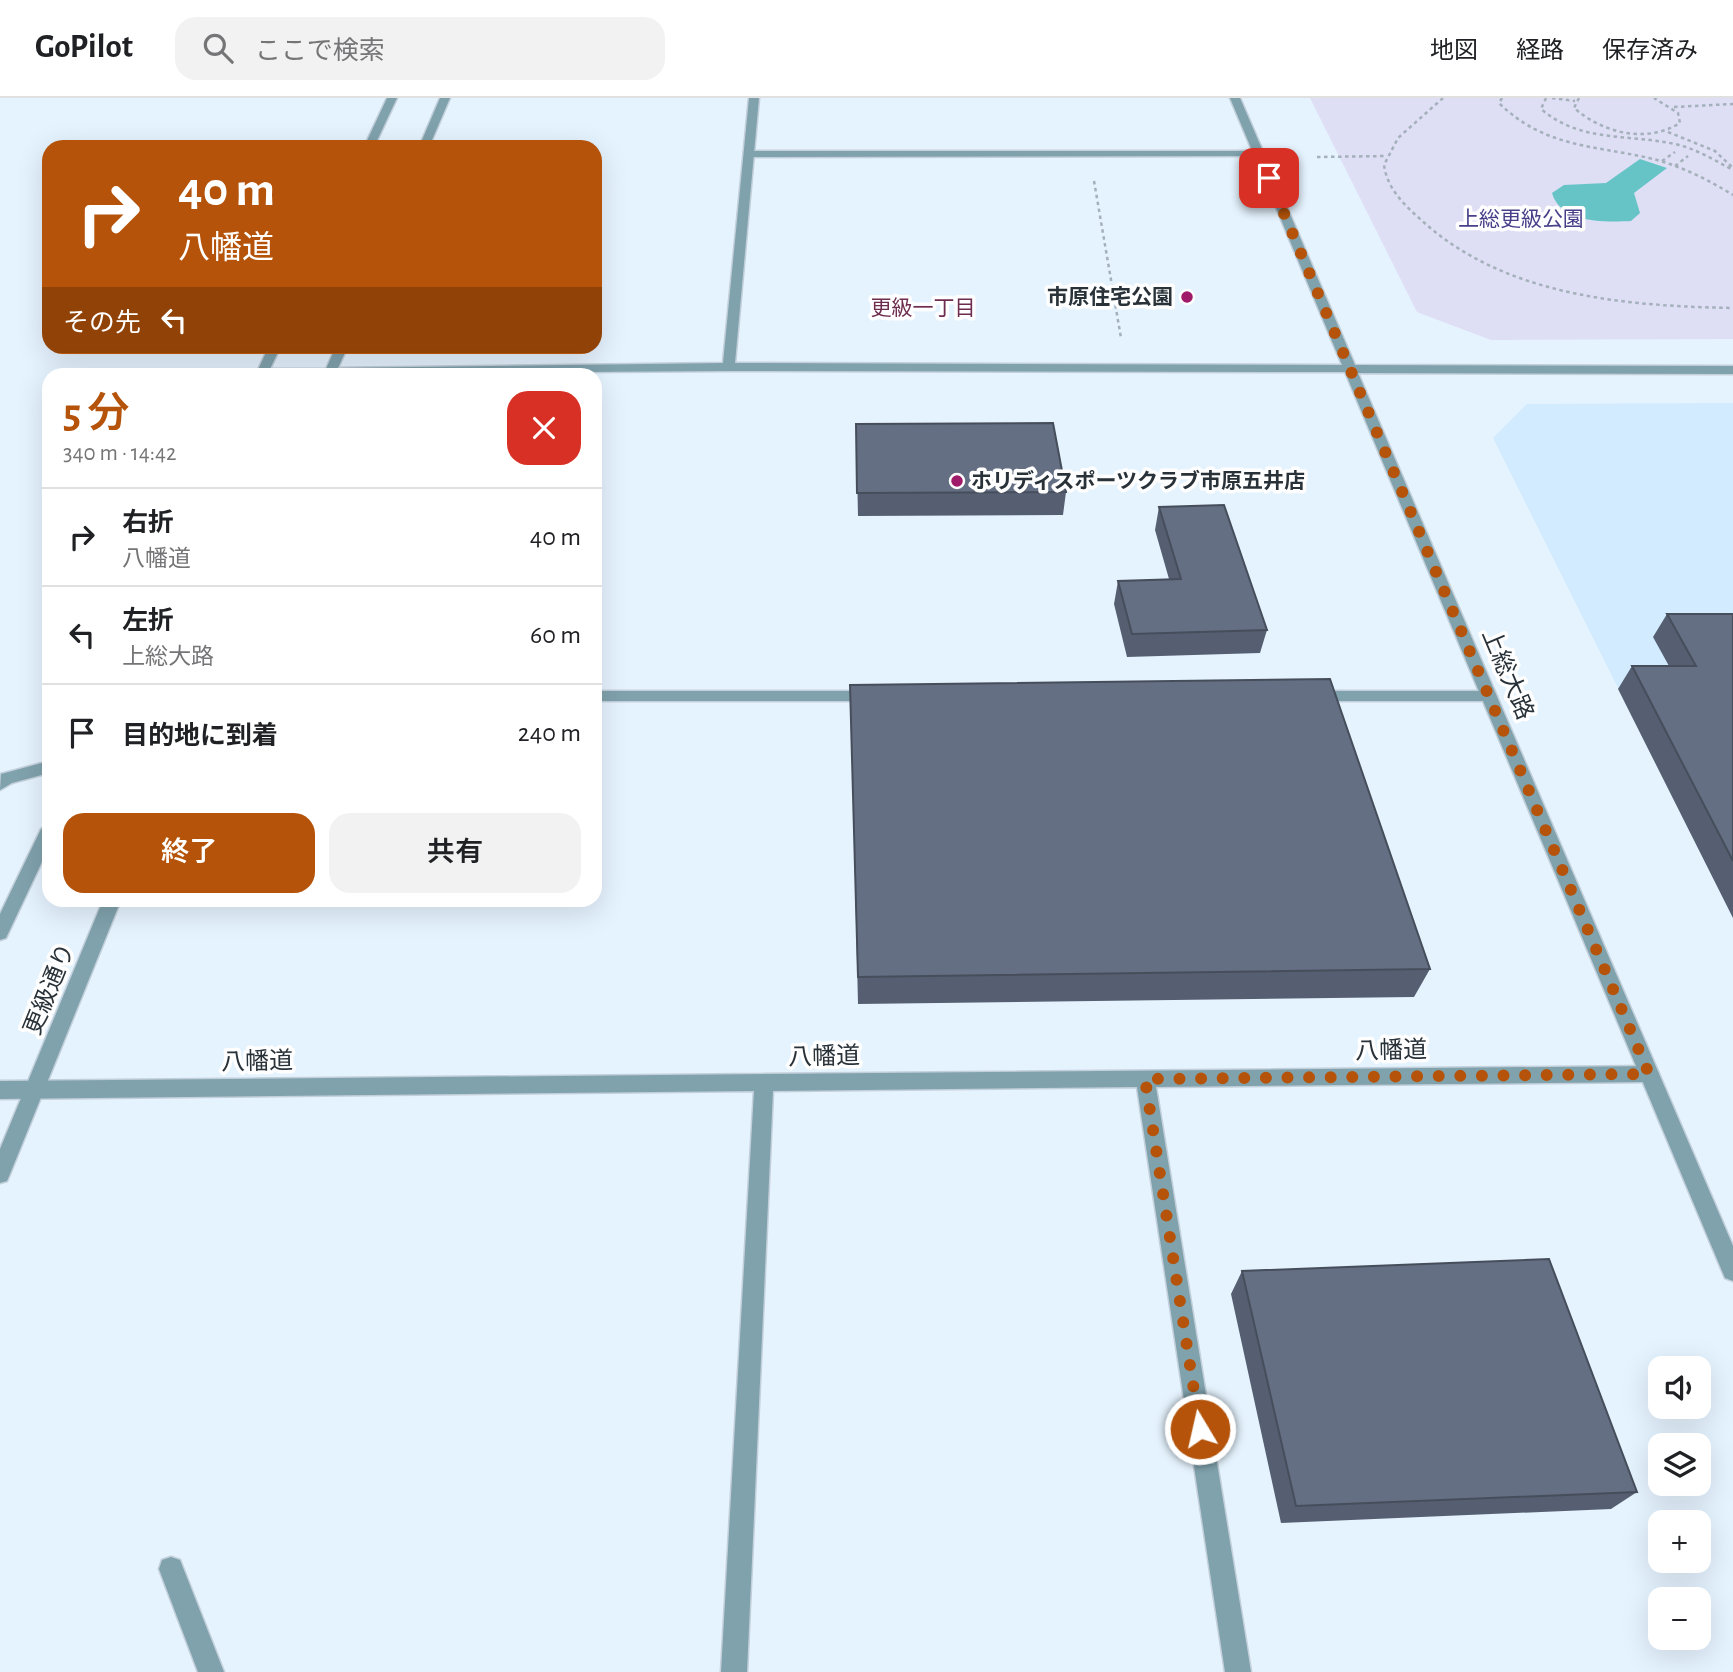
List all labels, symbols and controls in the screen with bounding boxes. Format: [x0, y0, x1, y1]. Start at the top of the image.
search box [175, 17, 665, 80]
icon: search [199, 29, 237, 67]
text: GoPilot [35, 31, 133, 64]
text: ここで検索 [255, 38, 385, 64]
text: 地図 [1430, 39, 1478, 63]
text: 経路 [1516, 39, 1564, 63]
text: 保存済み [1602, 39, 1698, 63]
pin [1239, 148, 1299, 208]
icon: arrive [1250, 159, 1288, 197]
text: 40 m [178, 166, 275, 215]
icon: right [63, 168, 154, 259]
park label: 上総更級公園 [1458, 208, 1584, 230]
text: 八幡道 [178, 232, 274, 264]
place label: 市原住宅公園 [1047, 286, 1173, 308]
marker: 市原住宅公園 [1179, 289, 1195, 305]
district label: 更級一丁目 [871, 297, 976, 319]
icon: left [155, 301, 193, 339]
text: その先 [63, 310, 141, 336]
button: close [507, 391, 581, 465]
text: 5 分 [63, 393, 130, 435]
text: 340 m · 14:42 [63, 442, 177, 465]
place label: ホリディスポーツクラブ市原五井店 [971, 469, 1305, 492]
marker: ホリディスポーツクラブ市原五井店 [949, 473, 965, 489]
text: 右折 [122, 510, 174, 536]
icon: right [63, 518, 101, 556]
text: 40 m [530, 524, 581, 550]
text: 八幡道 [122, 548, 191, 571]
text: 左折 [122, 608, 174, 634]
icon: left [63, 616, 101, 654]
text: 60 m [530, 622, 581, 648]
street label: 上総大路 [1477, 625, 1539, 723]
text: 上総大路 [122, 646, 214, 669]
icon: arrive [63, 714, 101, 752]
text: 240 m [518, 720, 581, 746]
text: 目的地に到着 [122, 723, 278, 749]
button: 終了 [63, 813, 315, 893]
button: 共有 [329, 813, 581, 893]
street label: 更級通り [19, 940, 79, 1038]
street label: 八幡道 [1355, 1036, 1427, 1064]
street label: 八幡道 [788, 1042, 860, 1070]
street label: 八幡道 [221, 1047, 293, 1075]
map controls [1648, 1356, 1711, 1650]
button: sound [1648, 1356, 1711, 1419]
position arrow [1163, 1392, 1237, 1466]
button: layers [1648, 1433, 1711, 1496]
button: + [1648, 1510, 1711, 1573]
button: − [1648, 1587, 1711, 1650]

